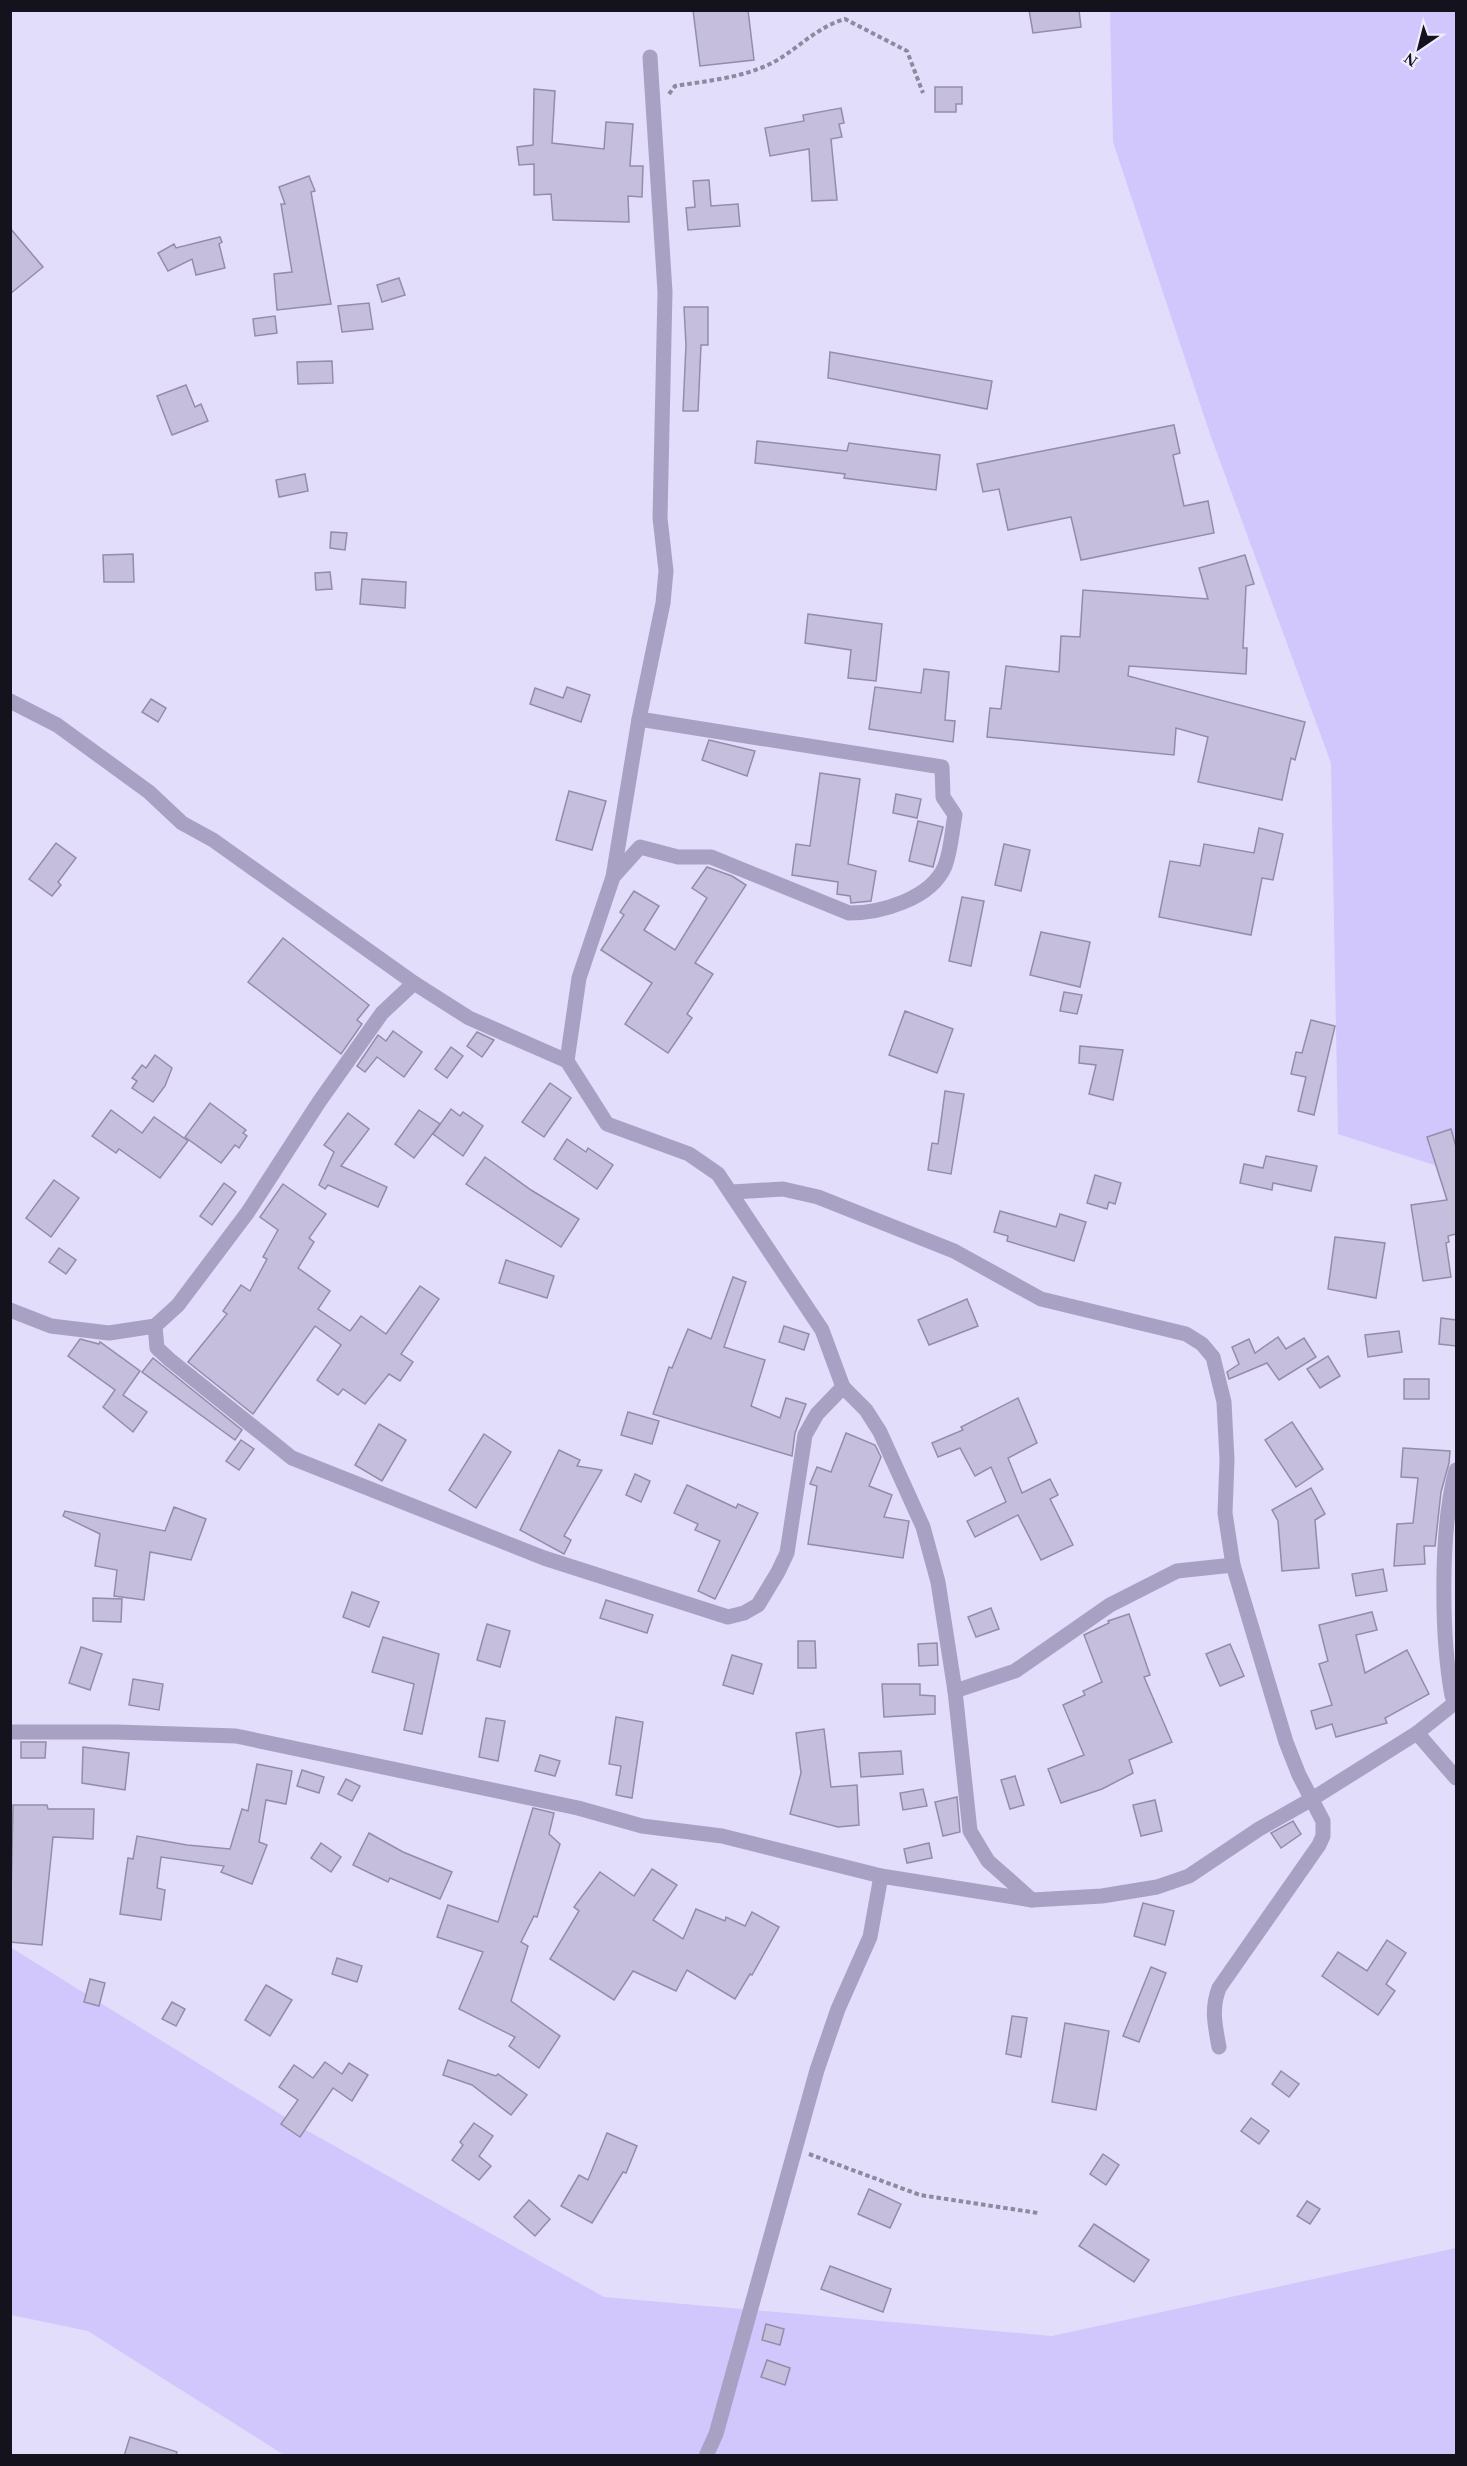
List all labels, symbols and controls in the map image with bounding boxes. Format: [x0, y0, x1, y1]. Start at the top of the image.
north arrow [1389, 18, 1449, 78]
text: N [1401, 49, 1420, 70]

